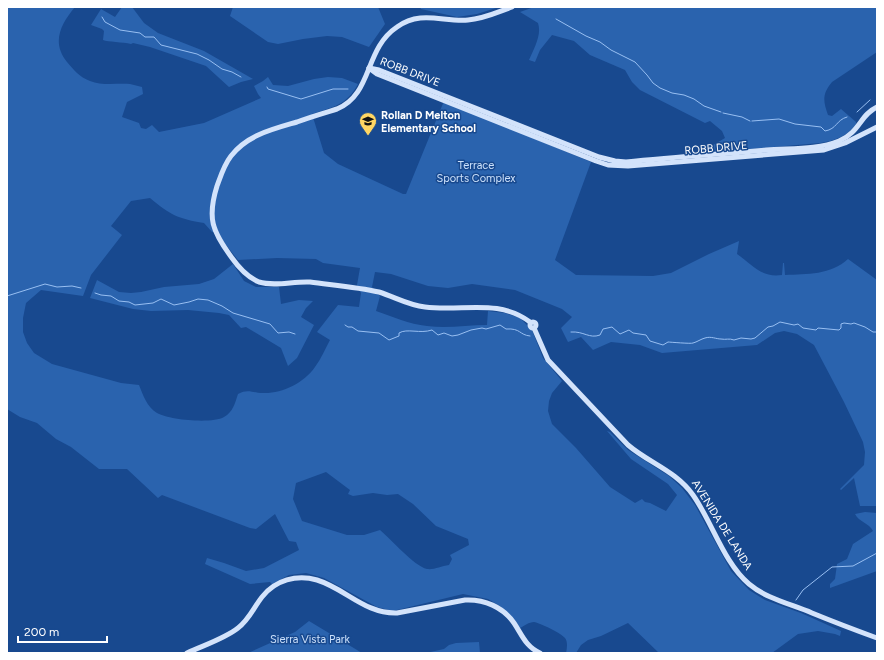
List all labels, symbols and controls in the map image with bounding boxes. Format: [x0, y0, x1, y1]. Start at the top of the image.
street label: ROBB DRIVE [378, 55, 442, 89]
place label: Rollan D Melton Elementary School [381, 109, 476, 135]
school or university icon: Rollan D Melton Elementary School [358, 111, 378, 136]
street label: ROBB DRIVE [684, 139, 748, 157]
park label: Terrace Sports Complex [436, 159, 516, 185]
street label: AVENIDA DE LANDA [689, 478, 755, 573]
scale bar [18, 618, 107, 644]
text: 200 m [24, 625, 59, 639]
park label: Sierra Vista Park [270, 633, 351, 646]

